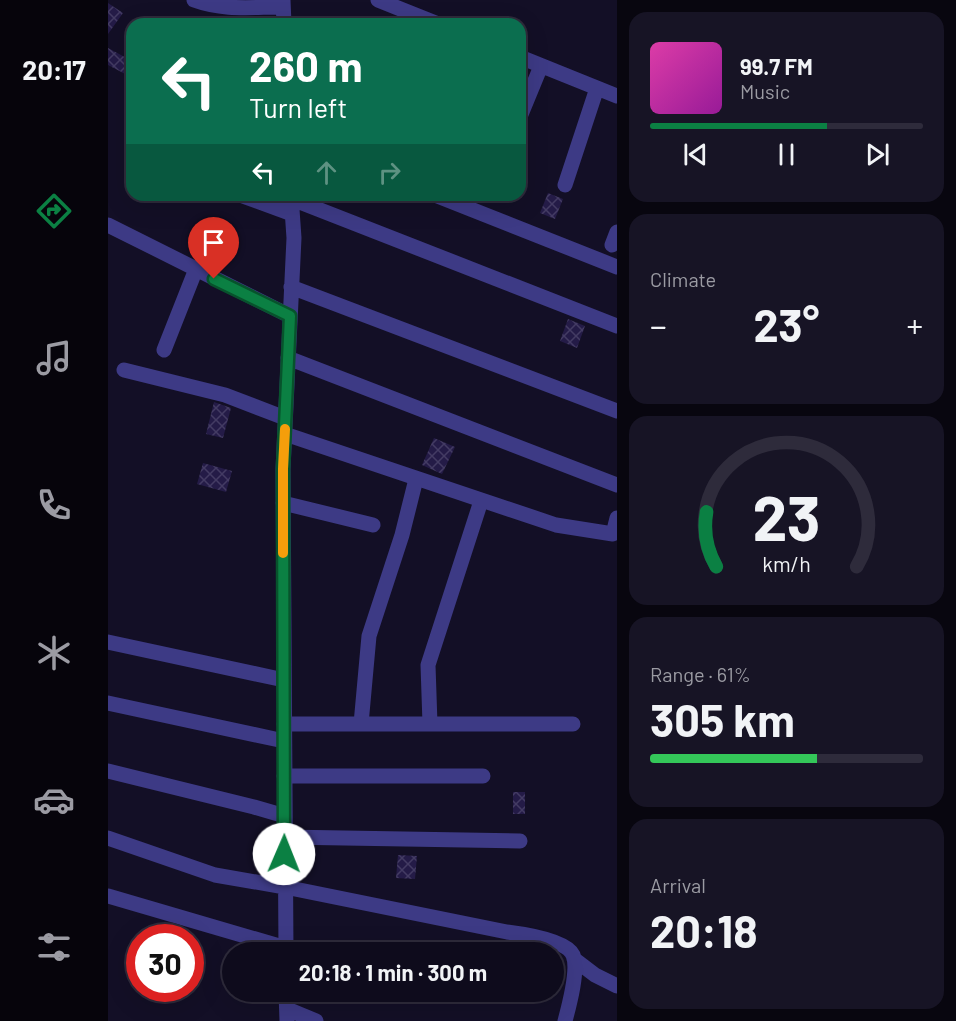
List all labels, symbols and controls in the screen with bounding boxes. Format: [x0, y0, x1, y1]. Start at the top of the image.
text: 260 m [249, 40, 362, 90]
icon: left [150, 42, 228, 120]
text: 20:17 [22, 53, 86, 85]
text: 99.7 FM [740, 53, 813, 79]
text: Music [740, 79, 790, 103]
text: Turn left [249, 91, 347, 123]
icon: previous [679, 138, 712, 171]
icon: pause [770, 138, 803, 171]
icon: next [861, 138, 894, 171]
icon: left [247, 156, 280, 189]
icon: ahead [310, 156, 343, 189]
icon: right [373, 156, 406, 189]
icon: directions [33, 190, 75, 232]
pin [188, 217, 239, 279]
icon: arrive [197, 226, 230, 259]
text: Climate [650, 267, 716, 291]
text: 23° [754, 297, 819, 351]
text: − [650, 305, 667, 345]
text: + [906, 305, 923, 345]
icon: music [33, 337, 75, 379]
text: 23 [753, 480, 820, 554]
icon: phone [33, 484, 75, 526]
text: km/h [762, 552, 811, 577]
icon: climate [33, 632, 75, 674]
text: Range · 61% [650, 662, 751, 686]
text: 305 km [650, 692, 795, 746]
icon: car [33, 779, 75, 821]
position arrow [252, 822, 316, 886]
text: Arrival [650, 873, 706, 897]
text: 20:18 [650, 903, 758, 957]
speed limit sign: 30 [126, 924, 204, 1002]
icon: filters [33, 926, 75, 968]
text: 20:18 · 1 min · 300 m [299, 959, 487, 985]

